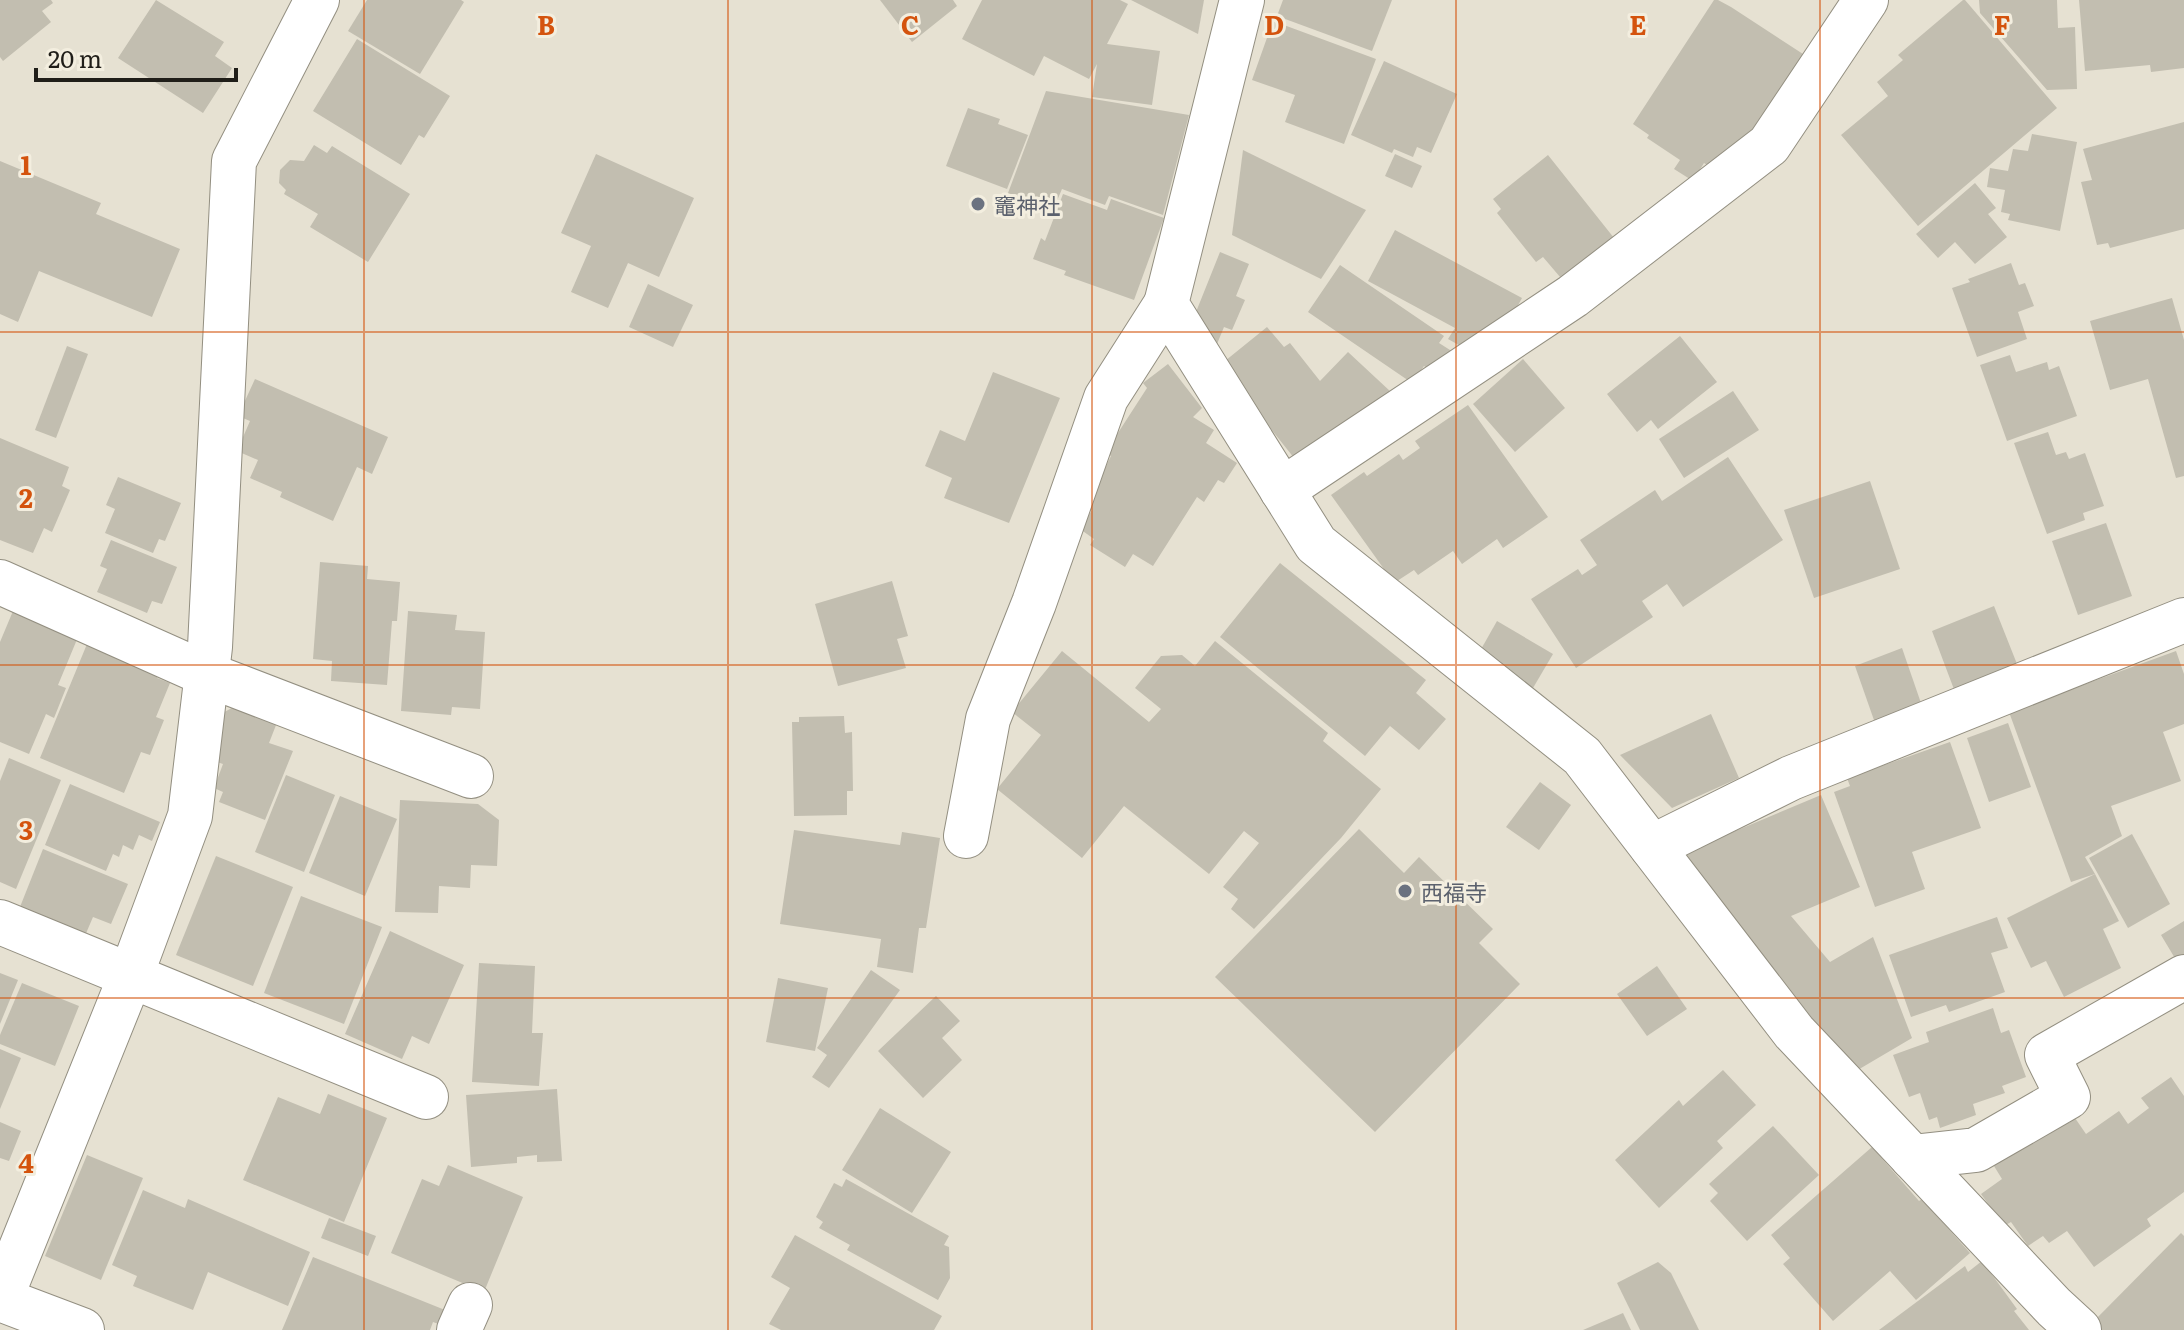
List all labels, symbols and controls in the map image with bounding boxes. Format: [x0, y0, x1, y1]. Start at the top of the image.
text: B [537, 4, 555, 43]
text: C [901, 4, 919, 43]
text: D [1264, 4, 1284, 43]
text: E [1629, 4, 1647, 43]
text: F [1994, 4, 2010, 43]
scale bar [36, 32, 236, 82]
text: 20 m [48, 40, 102, 75]
text: 1 [21, 144, 32, 183]
place label: 竈神社 [994, 188, 1060, 221]
marker: 竈神社 [969, 195, 987, 213]
text: 2 [19, 477, 33, 516]
text: 3 [19, 809, 33, 848]
place label: 西福寺 [1421, 875, 1487, 908]
marker: 西福寺 [1396, 882, 1414, 900]
text: 4 [18, 1142, 34, 1181]

